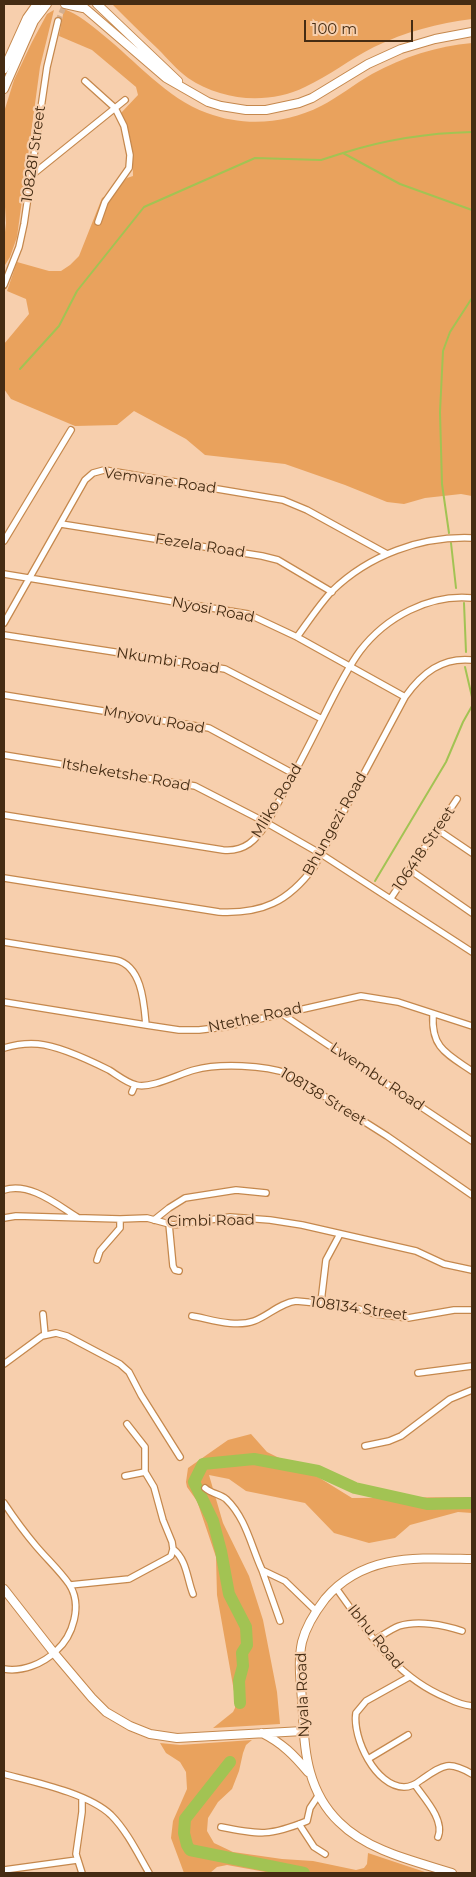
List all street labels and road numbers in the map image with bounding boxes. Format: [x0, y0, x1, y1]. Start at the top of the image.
street label: 108281 Street [18, 104, 50, 204]
street label: Vemvane Road [103, 464, 217, 498]
street label: Fezela Road [154, 530, 246, 562]
street label: Nyosi Road [170, 593, 256, 627]
street label: Nkumbi Road [115, 644, 221, 678]
street label: Mnyovu Road [102, 702, 206, 738]
street label: Itsheketshe Road [60, 755, 192, 795]
street label: Mliko Road [248, 761, 306, 841]
street label: Bhungezi Road [299, 769, 371, 879]
street label: 106418 Street [389, 803, 459, 895]
street label: Ntethe Road [206, 999, 304, 1037]
street label: Lwembu Road [327, 1039, 427, 1115]
street label: 108138 Street [277, 1064, 369, 1130]
street label: Cimbi Road [167, 1211, 255, 1231]
street label: 108134 Street [309, 1293, 409, 1325]
street label: Ibhu Road [343, 1601, 407, 1673]
street label: Nyala Road [293, 1652, 313, 1738]

